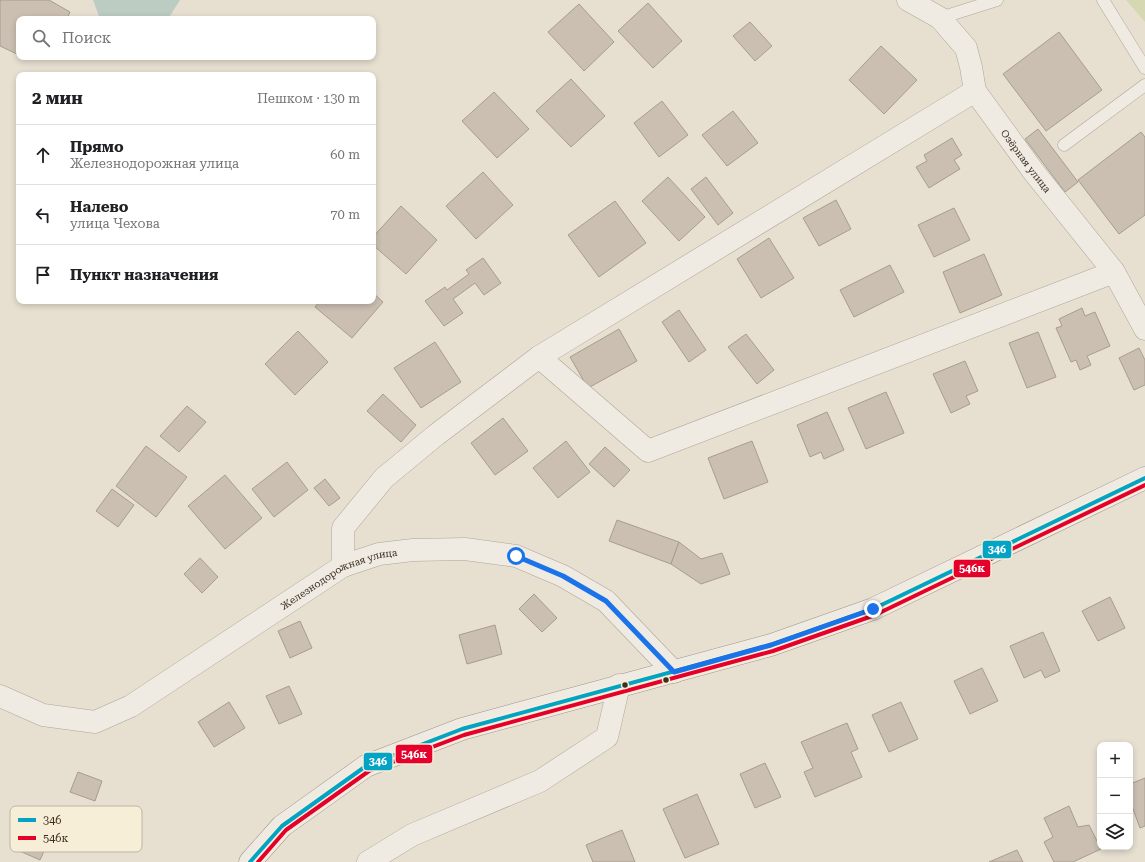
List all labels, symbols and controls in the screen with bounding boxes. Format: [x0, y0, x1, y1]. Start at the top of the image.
search box [16, 16, 376, 60]
icon: search [30, 27, 52, 49]
text: Поиск [62, 29, 111, 47]
text: 2 мин [32, 88, 83, 108]
text: Пешком · 130 m [257, 91, 360, 106]
street label: Озёрная улица [999, 127, 1053, 195]
text: Прямо [70, 138, 124, 156]
icon: ahead [32, 144, 54, 166]
text: 60 m [330, 147, 360, 162]
text: Железнодорожная улица [70, 156, 239, 171]
text: Налево [70, 198, 129, 216]
icon: left [32, 204, 54, 226]
text: 70 m [330, 207, 360, 222]
text: улица Чехова [70, 216, 160, 231]
icon: arrive [32, 264, 54, 286]
text: Пункт назначения [70, 266, 218, 284]
line badge: 346 [982, 540, 1012, 559]
text: 346 [988, 543, 1006, 556]
street label: Железнодорожная улица [278, 547, 398, 612]
route start [507, 547, 525, 565]
line badge: 546к [953, 559, 991, 578]
text: 546к [959, 562, 985, 575]
route end [864, 600, 882, 618]
unlabelled marker [661, 675, 671, 685]
unlabelled marker [620, 680, 630, 690]
map controls [1097, 742, 1133, 850]
button: + [1097, 742, 1133, 778]
line badge: 546к [395, 744, 433, 764]
text: 546к [401, 748, 427, 761]
line badge: 346 [363, 752, 393, 771]
text: 346 [369, 755, 387, 768]
button: − [1097, 778, 1133, 814]
legend [10, 806, 142, 852]
text: 346 [43, 814, 61, 827]
button: layers [1097, 814, 1133, 850]
text: 546к [43, 832, 68, 845]

